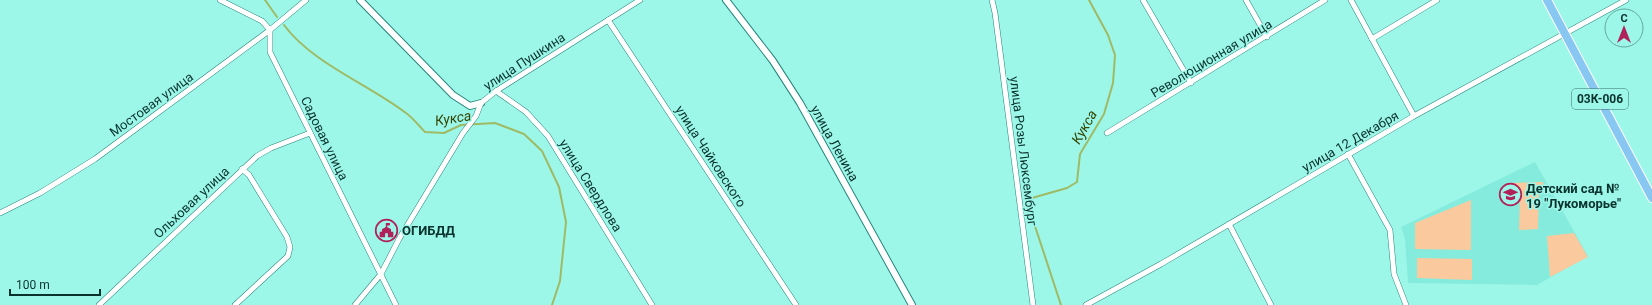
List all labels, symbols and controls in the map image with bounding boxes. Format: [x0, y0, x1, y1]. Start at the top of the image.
north arrow [1604, 8, 1644, 48]
text: С [1620, 12, 1628, 25]
street label: Революционная улица [1148, 16, 1275, 101]
street label: улица Пушкина [481, 30, 568, 93]
street label: Мостовая улица [107, 69, 196, 140]
street label: улица Розы Люксембург [1007, 75, 1040, 227]
road number: 03К-006 [1572, 89, 1628, 109]
street label: Садовая улица [298, 94, 351, 183]
street label: улица Чайковского [672, 103, 749, 210]
street label: улица Ленина [808, 103, 862, 184]
water label: Кукса [434, 107, 472, 129]
water label: Кукса [1068, 107, 1100, 147]
street label: улица 12 Декабря [1299, 108, 1401, 175]
street label: улица Свердлова [556, 136, 625, 234]
street label: Ольховая улица [150, 164, 232, 241]
place label: Детский сад № 19 "Лукоморье" [1526, 181, 1621, 211]
school or university icon: Детский сад № 19 "Лукоморье" [1497, 182, 1523, 208]
public building icon: ОГИБДД [373, 217, 399, 243]
place label: ОГИБДД [402, 223, 455, 238]
scale bar [10, 271, 100, 297]
text: 100 m [16, 278, 50, 292]

